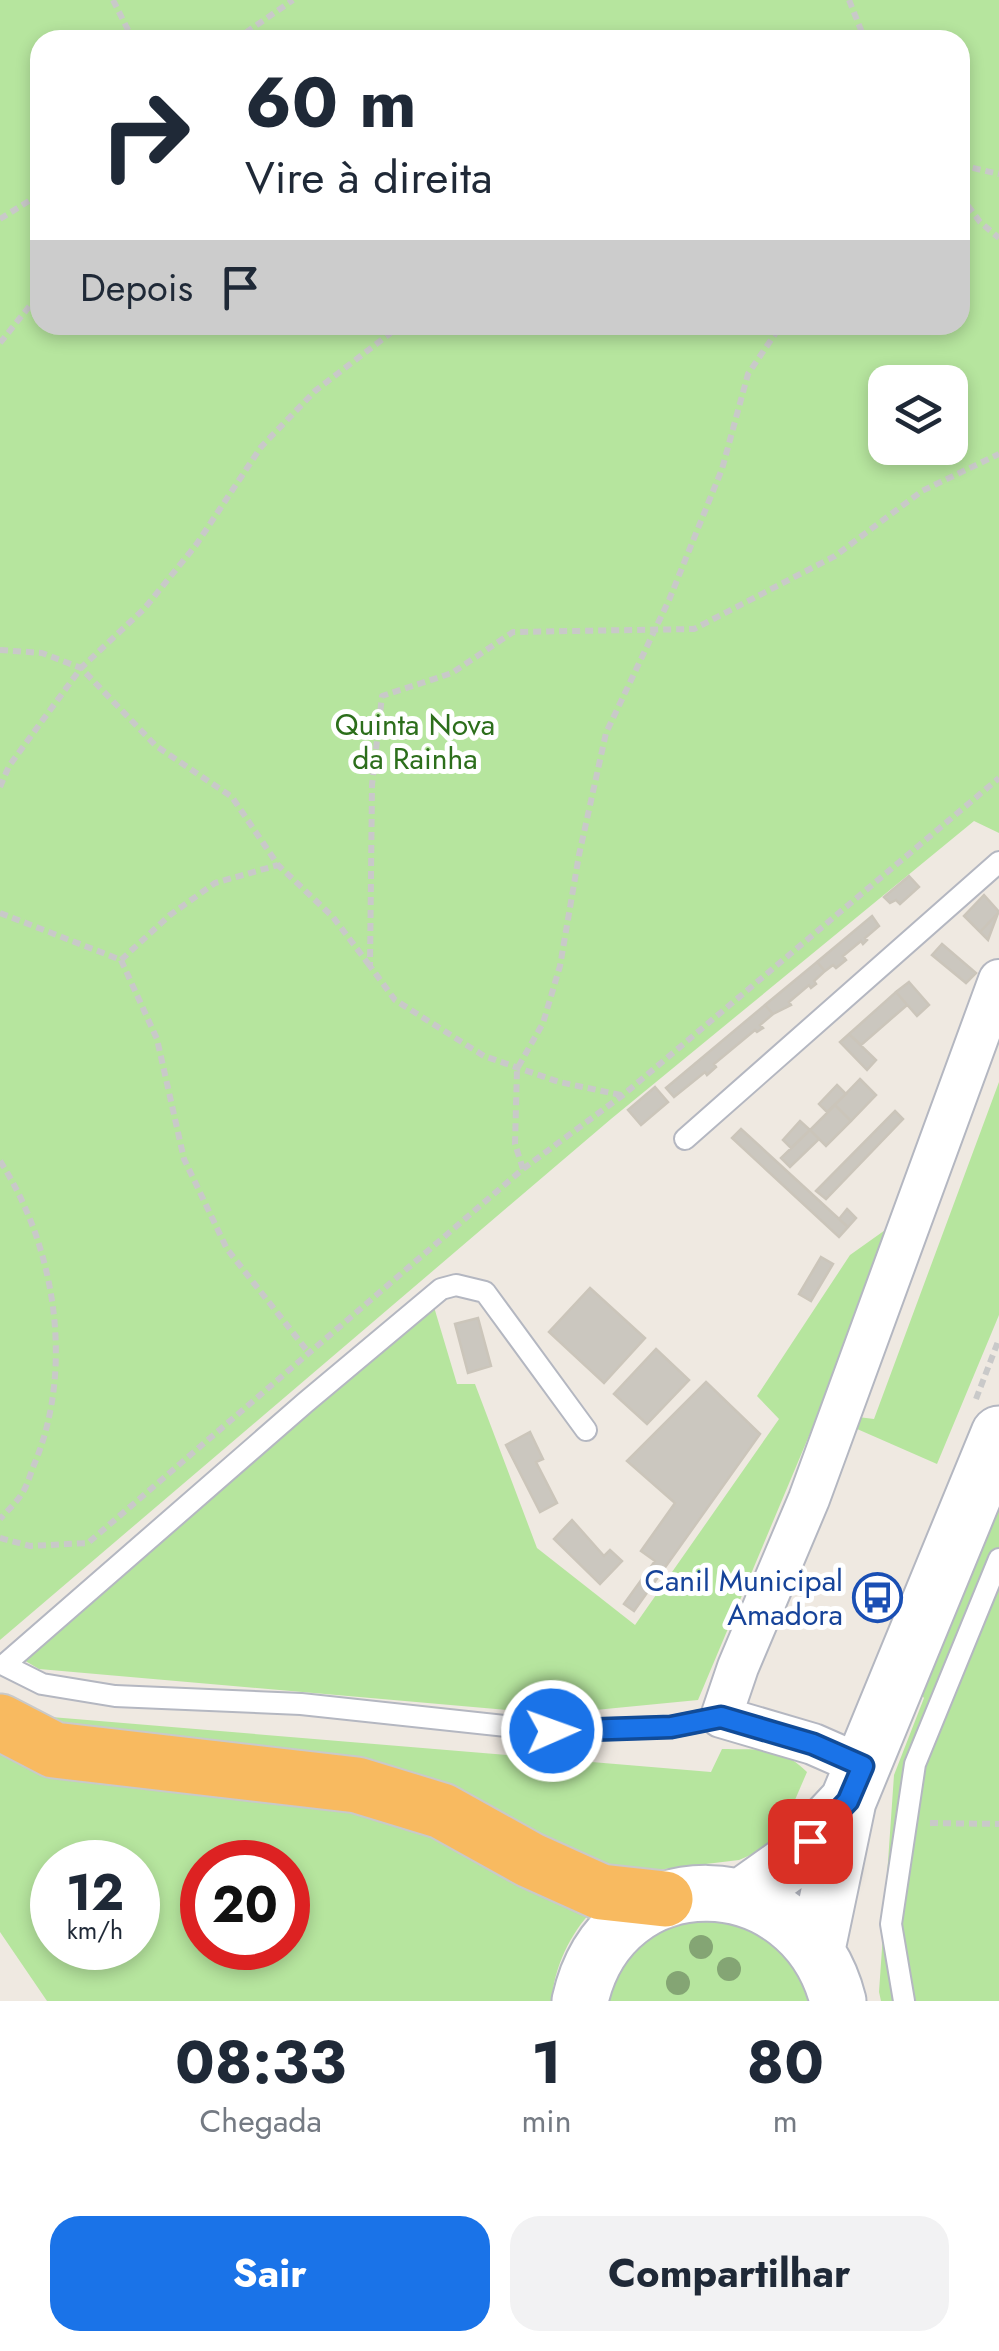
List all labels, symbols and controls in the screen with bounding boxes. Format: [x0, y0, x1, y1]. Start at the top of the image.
text: 60 m [245, 52, 417, 153]
icon: right [80, 70, 210, 200]
text: Vire à direita [245, 145, 493, 210]
text: Depois [80, 260, 193, 315]
icon: arrive [213, 260, 268, 315]
map controls [868, 365, 968, 465]
button: layers [868, 365, 968, 465]
park label: Quinta Nova da Rainha [335, 703, 495, 780]
place label: Canil Municipal Amadora [644, 1559, 843, 1636]
bus stop icon: Canil Municipal Amadora [852, 1571, 904, 1623]
position arrow [500, 1679, 604, 1783]
pin [768, 1799, 853, 1884]
icon: arrive [783, 1814, 838, 1869]
speed limit sign: 20 [180, 1840, 310, 1970]
text: 12 [66, 1856, 124, 1929]
text: km/h [67, 1912, 123, 1948]
text: 08:33 [175, 2019, 346, 2106]
text: 1 [531, 2019, 562, 2106]
text: 80 [747, 2019, 824, 2106]
text: Chegada [199, 2098, 322, 2144]
text: min [521, 2098, 571, 2144]
text: m [773, 2098, 798, 2144]
button: Sair [50, 2216, 490, 2331]
button: Compartilhar [510, 2216, 949, 2331]

